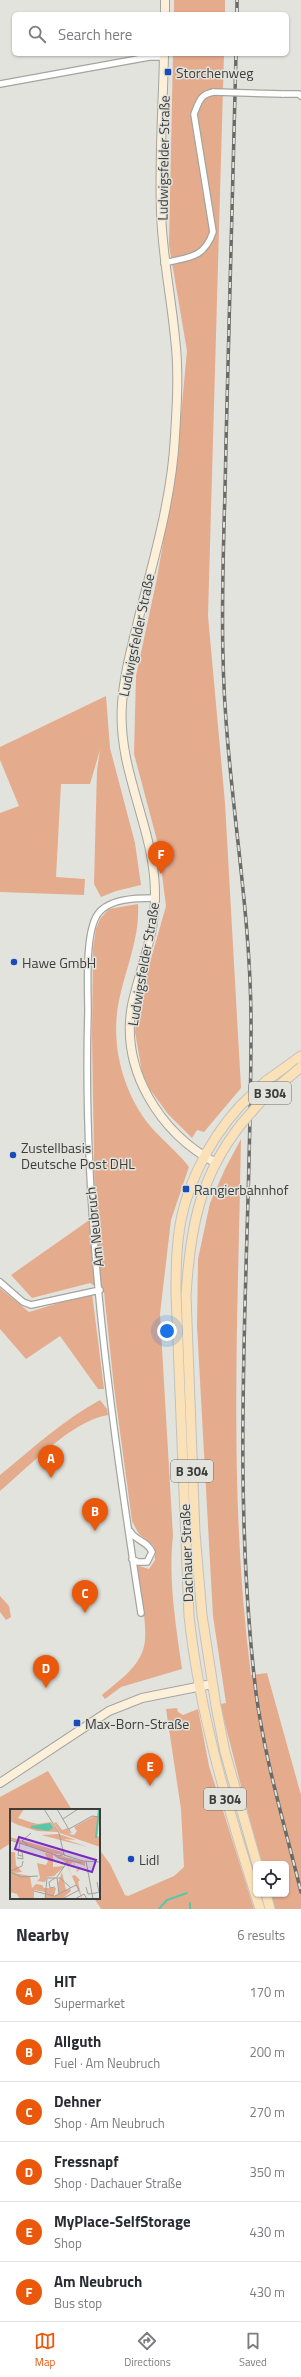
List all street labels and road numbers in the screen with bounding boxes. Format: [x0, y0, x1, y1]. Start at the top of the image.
street label: Ludwigsfelder Straße [151, 95, 175, 221]
street label: Ludwigsfelder Straße [113, 571, 159, 699]
street label: Ludwigsfelder Straße [122, 900, 164, 1028]
road number: B 304 [249, 1082, 291, 1104]
street label: Am Neubruch [79, 1186, 109, 1268]
road number: B 304 [171, 1460, 213, 1482]
street label: Dachauer Straße [174, 1503, 198, 1603]
road number: B 304 [204, 1788, 246, 1810]

